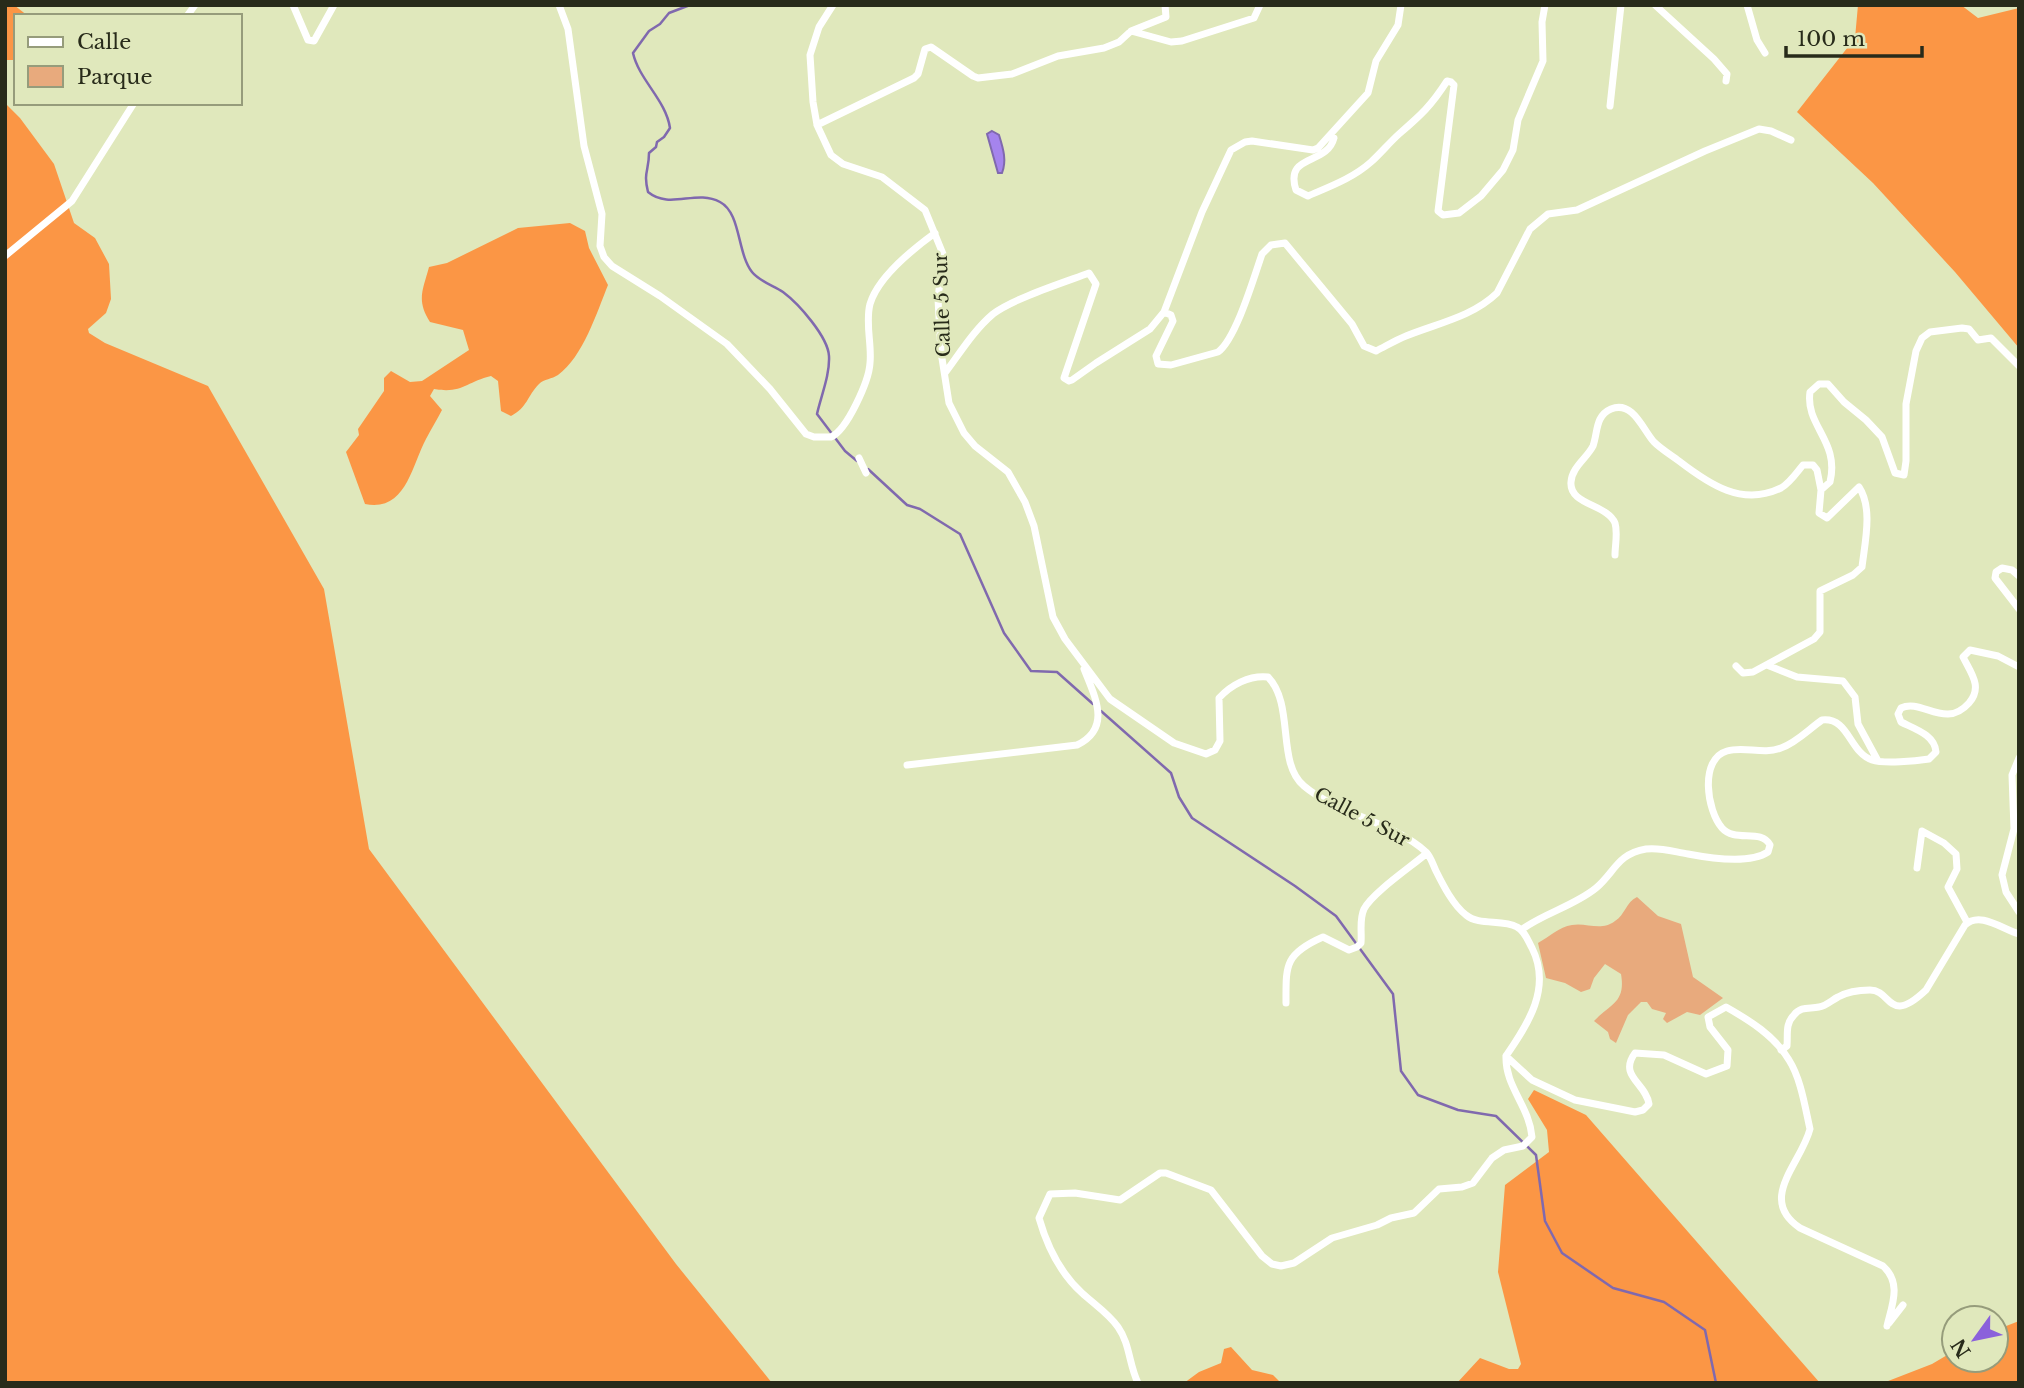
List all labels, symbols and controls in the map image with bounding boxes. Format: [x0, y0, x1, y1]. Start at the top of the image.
legend [14, 14, 242, 105]
scale bar [1786, 14, 1923, 58]
text: 100 m [1797, 26, 1865, 52]
text: Calle [77, 29, 131, 55]
text: Parque [77, 64, 152, 90]
street label: Calle 5 Sur [929, 252, 955, 358]
street label: Calle 5 Sur [1310, 782, 1414, 852]
north arrow [1940, 1304, 2010, 1374]
text: N [1947, 1334, 1976, 1362]

